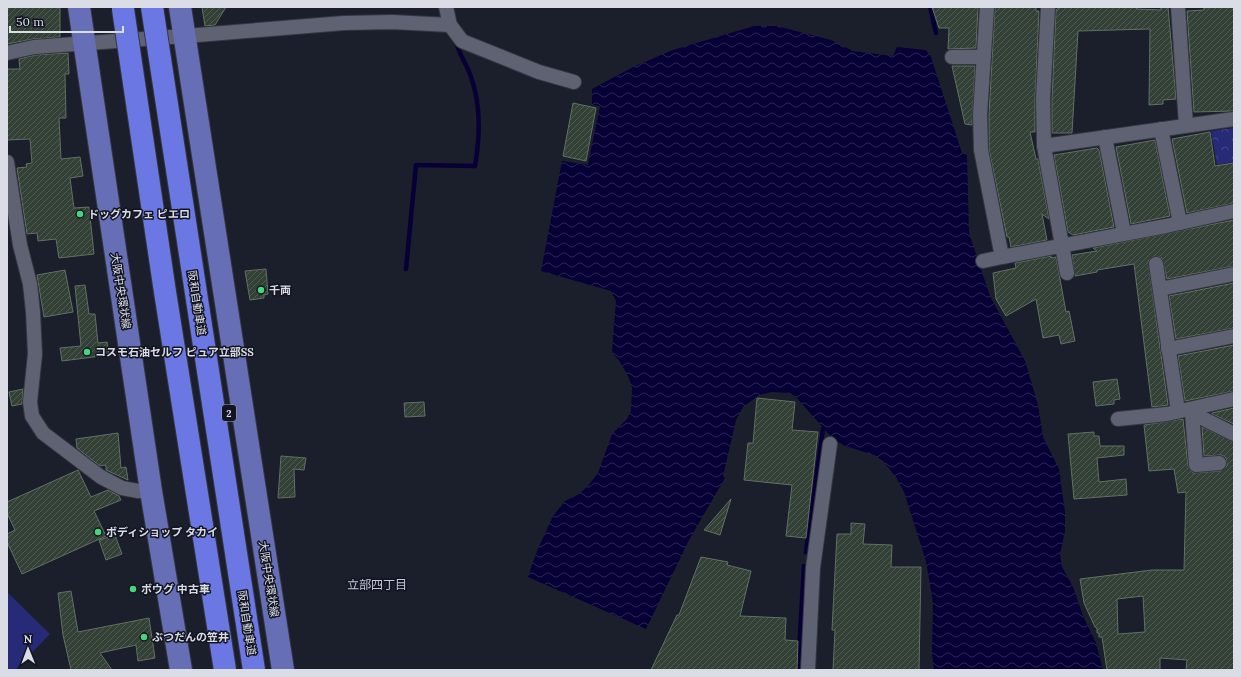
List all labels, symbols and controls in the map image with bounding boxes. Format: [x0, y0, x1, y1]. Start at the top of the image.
scale bar [10, 8, 123, 34]
text: 50 m [16, 14, 44, 29]
place label: ドッグカフェ ピエロ [88, 207, 190, 221]
marker: ドッグカフェ ピエロ [75, 209, 85, 219]
street label: 大阪中央環状線 [108, 252, 134, 330]
street label: 阪和自動車道 [185, 269, 209, 337]
place label: 千両 [269, 283, 291, 297]
marker: 千両 [256, 285, 266, 295]
place label: コスモ石油セルフ ピュア立部SS [95, 345, 254, 359]
marker: コスモ石油セルフ ピュア立部SS [82, 347, 92, 357]
road number: 2 [222, 405, 236, 421]
place label: ボディショップ タカイ [106, 525, 218, 539]
marker: ボディショップ タカイ [93, 527, 103, 537]
street label: 大阪中央環状線 [256, 540, 282, 618]
district label: 立部四丁目 [347, 577, 407, 592]
place label: ボウグ 中古車 [141, 582, 210, 596]
marker: ボウグ 中古車 [128, 584, 138, 594]
street label: 阪和自動車道 [235, 589, 259, 657]
north arrow [8, 629, 48, 669]
place label: ぶつだんの笠井 [152, 630, 229, 644]
text: N [23, 632, 33, 646]
marker: ぶつだんの笠井 [139, 632, 149, 642]

